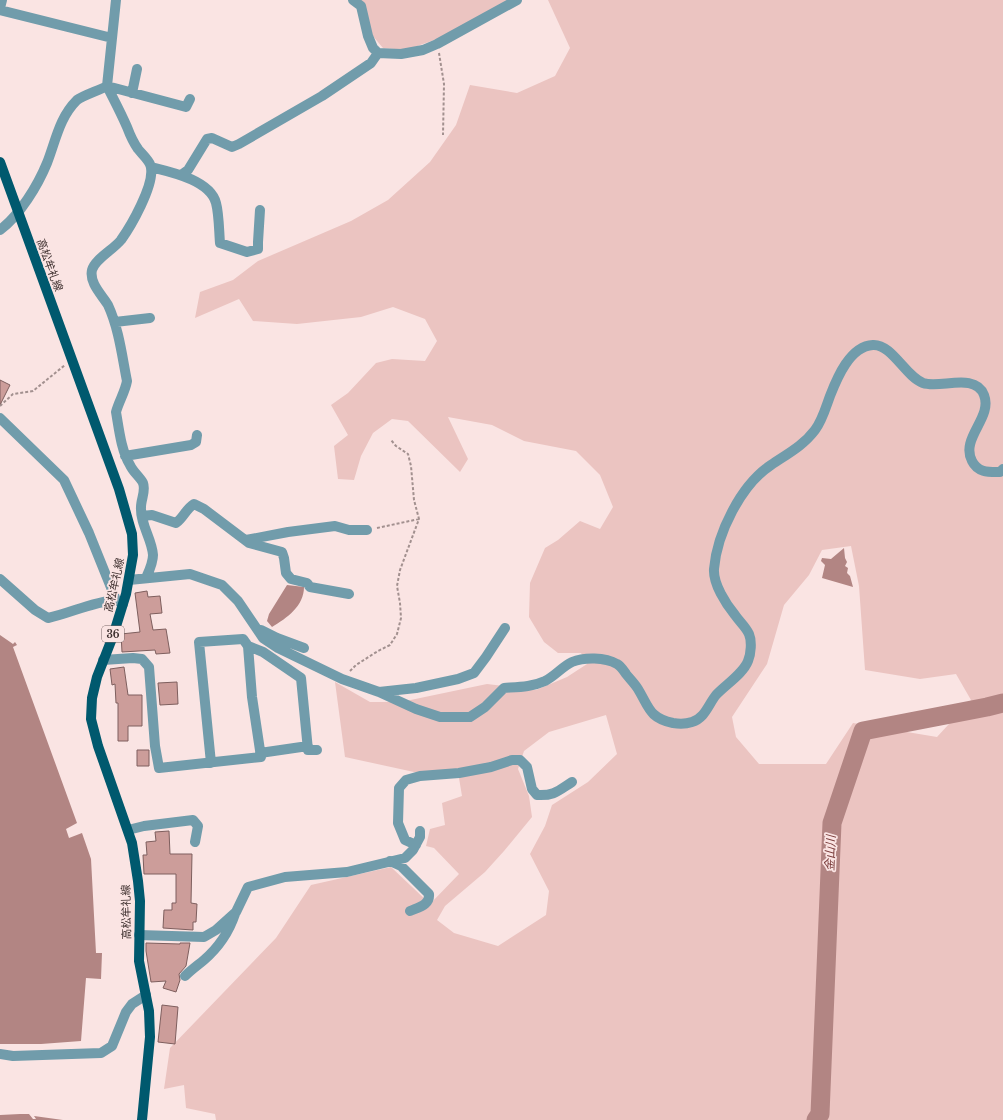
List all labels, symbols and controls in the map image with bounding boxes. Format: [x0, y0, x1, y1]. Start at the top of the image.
street label: 高松牟礼線 [34, 237, 66, 293]
street label: 高松牟礼線 [101, 557, 127, 613]
road number: 36 [102, 626, 124, 642]
water label: 金山川 [822, 833, 838, 871]
street label: 高松牟礼線 [119, 884, 133, 940]

